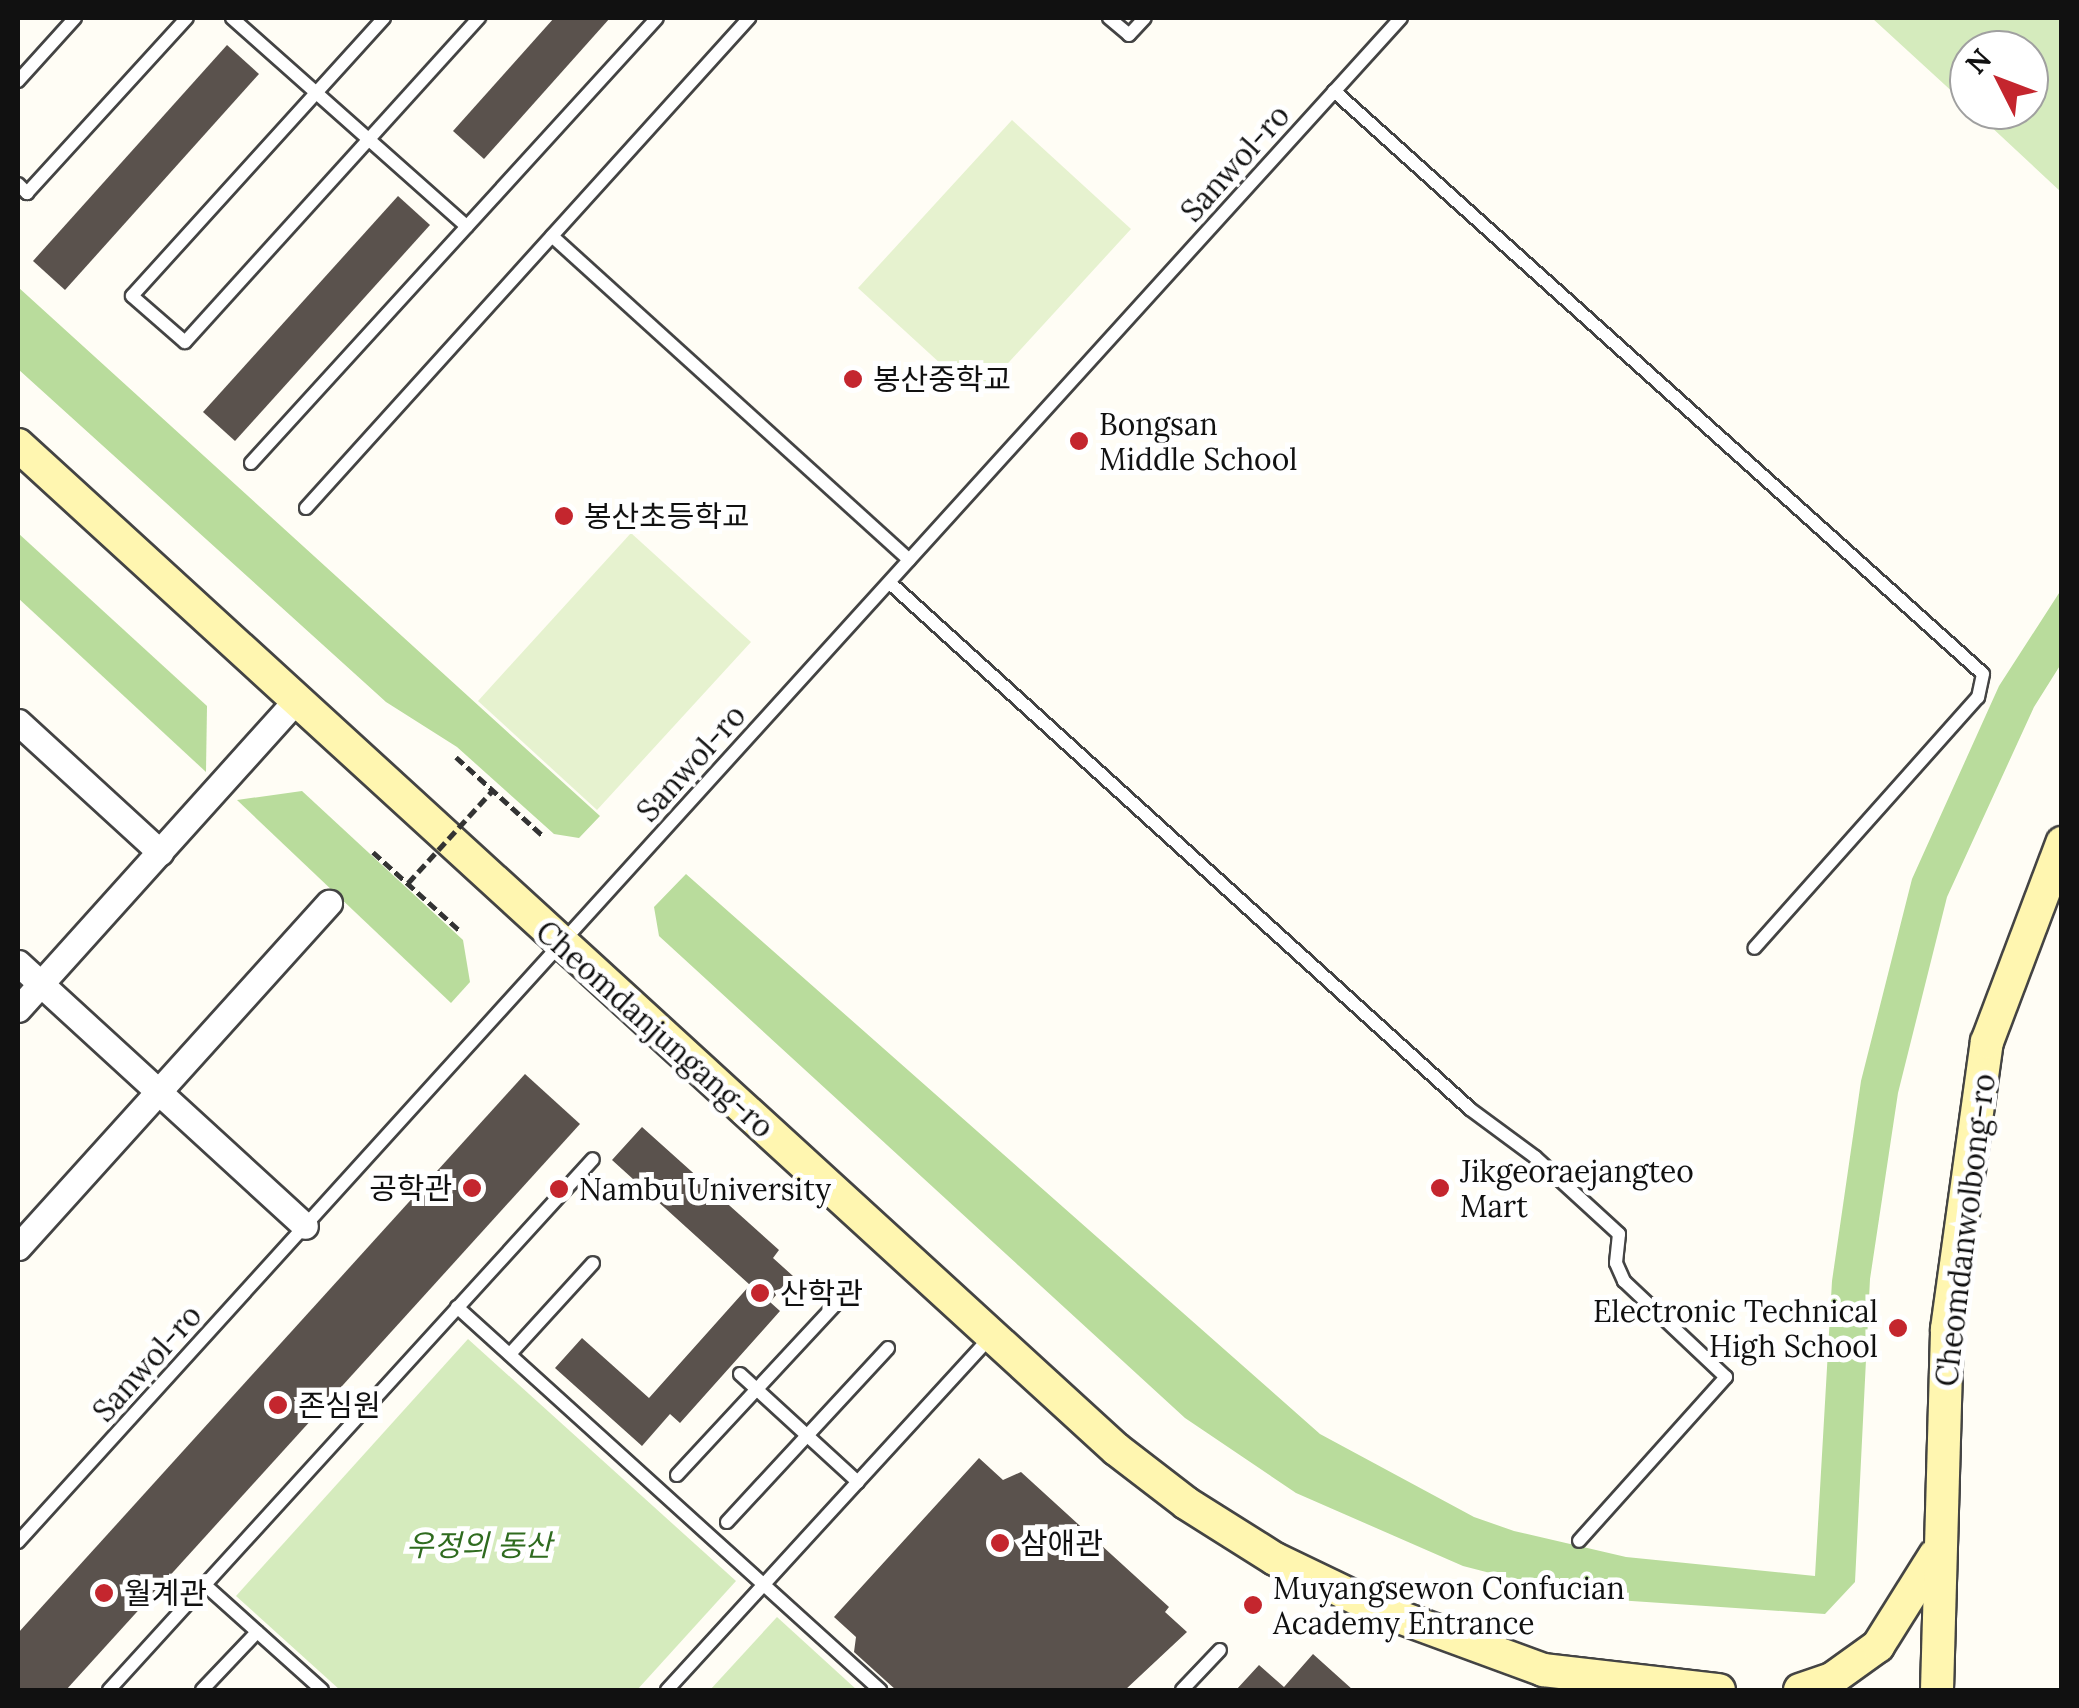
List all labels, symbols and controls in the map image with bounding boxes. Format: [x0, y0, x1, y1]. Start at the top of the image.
north arrow [1949, 30, 2049, 130]
text: N [1958, 41, 1999, 81]
street label: Sanwol-ro [1173, 97, 1297, 229]
place label: 봉산중학교 [873, 361, 1011, 397]
marker: 봉산중학교 [842, 368, 864, 390]
place label: Bongsan Middle School [1099, 406, 1297, 476]
marker: Bongsan Middle School [1068, 430, 1090, 452]
place label: 봉산초등학교 [584, 498, 750, 534]
marker: 봉산초등학교 [553, 505, 575, 527]
street label: Sanwol-ro [629, 697, 753, 829]
street label: Cheomdanjungang-ro [529, 913, 781, 1145]
street label: Cheomdanwolbong-ro [1928, 1072, 2002, 1388]
place label: Jikgeoraejangteo Mart [1460, 1153, 1694, 1224]
place label: 공학관 [369, 1170, 452, 1206]
place label: Nambu University [579, 1171, 831, 1207]
marker: 공학관 [461, 1177, 483, 1199]
marker: Jikgeoraejangteo Mart [1429, 1177, 1451, 1199]
marker: Nambu University [548, 1178, 570, 1200]
place label: 산학관 [780, 1275, 863, 1311]
marker: 산학관 [749, 1282, 771, 1304]
place label: Electronic Technical High School [1593, 1293, 1878, 1364]
street label: Sanwol-ro [85, 1297, 209, 1429]
marker: Electronic Technical High School [1887, 1317, 1909, 1339]
place label: 존심원 [298, 1387, 381, 1423]
marker: 존심원 [267, 1394, 289, 1416]
place label: 삼애관 [1020, 1525, 1103, 1561]
park label: 우정의 동산 [406, 1527, 552, 1563]
marker: 삼애관 [989, 1532, 1011, 1554]
place label: Muyangsewon Confucian Academy Entrance [1273, 1570, 1625, 1640]
place label: 월계관 [124, 1575, 207, 1611]
marker: 월계관 [93, 1582, 115, 1604]
marker: Muyangsewon Confucian Academy Entrance [1242, 1594, 1264, 1616]

